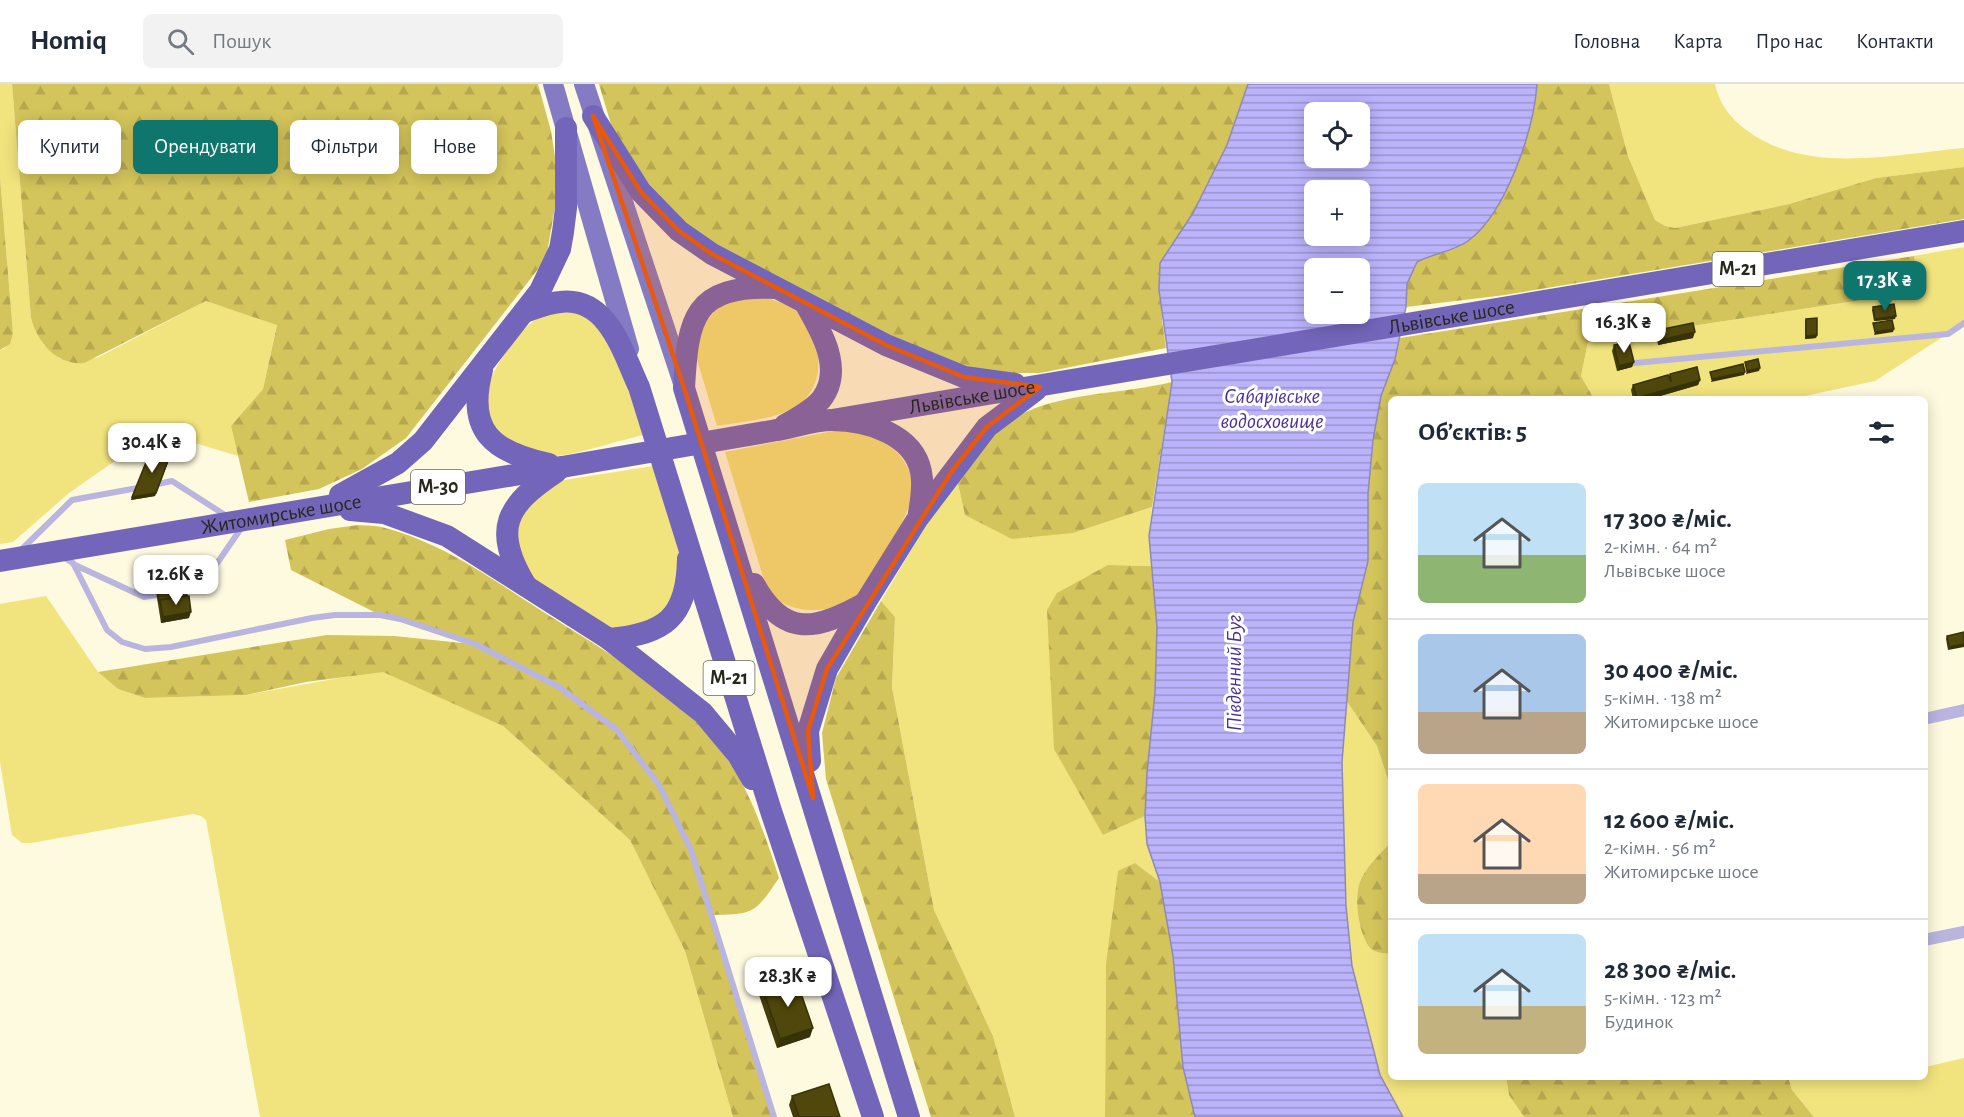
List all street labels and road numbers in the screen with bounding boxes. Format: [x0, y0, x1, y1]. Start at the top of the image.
road number: М-21 [1712, 252, 1764, 286]
street label: Львівське шосе [1387, 296, 1516, 337]
street label: Львівське шосе [907, 376, 1037, 417]
road number: М-30 [411, 470, 465, 504]
street label: Житомирське шосе [199, 490, 363, 538]
road number: М-21 [704, 661, 754, 695]

